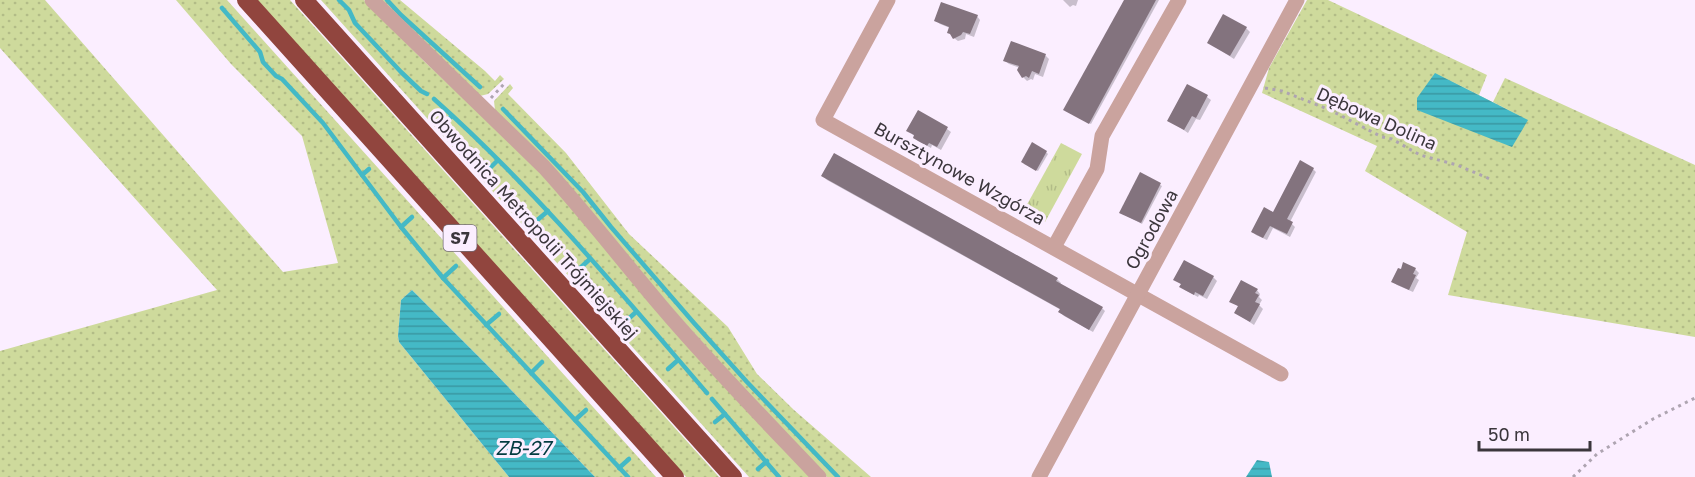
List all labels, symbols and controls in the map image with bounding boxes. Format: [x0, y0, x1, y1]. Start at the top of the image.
street label: Dębowa Dolina [1314, 82, 1440, 154]
street label: Obwodnica Metropolii Trójmiejskiej [425, 105, 643, 343]
street label: Bursztynowe Wzgórza [871, 117, 1049, 229]
street label: Ogrodowa [1120, 185, 1182, 273]
road number: S7 [444, 225, 476, 251]
scale bar [1479, 414, 1590, 452]
text: 50 m [1488, 423, 1530, 445]
water label: ZB-27 [495, 435, 554, 459]

